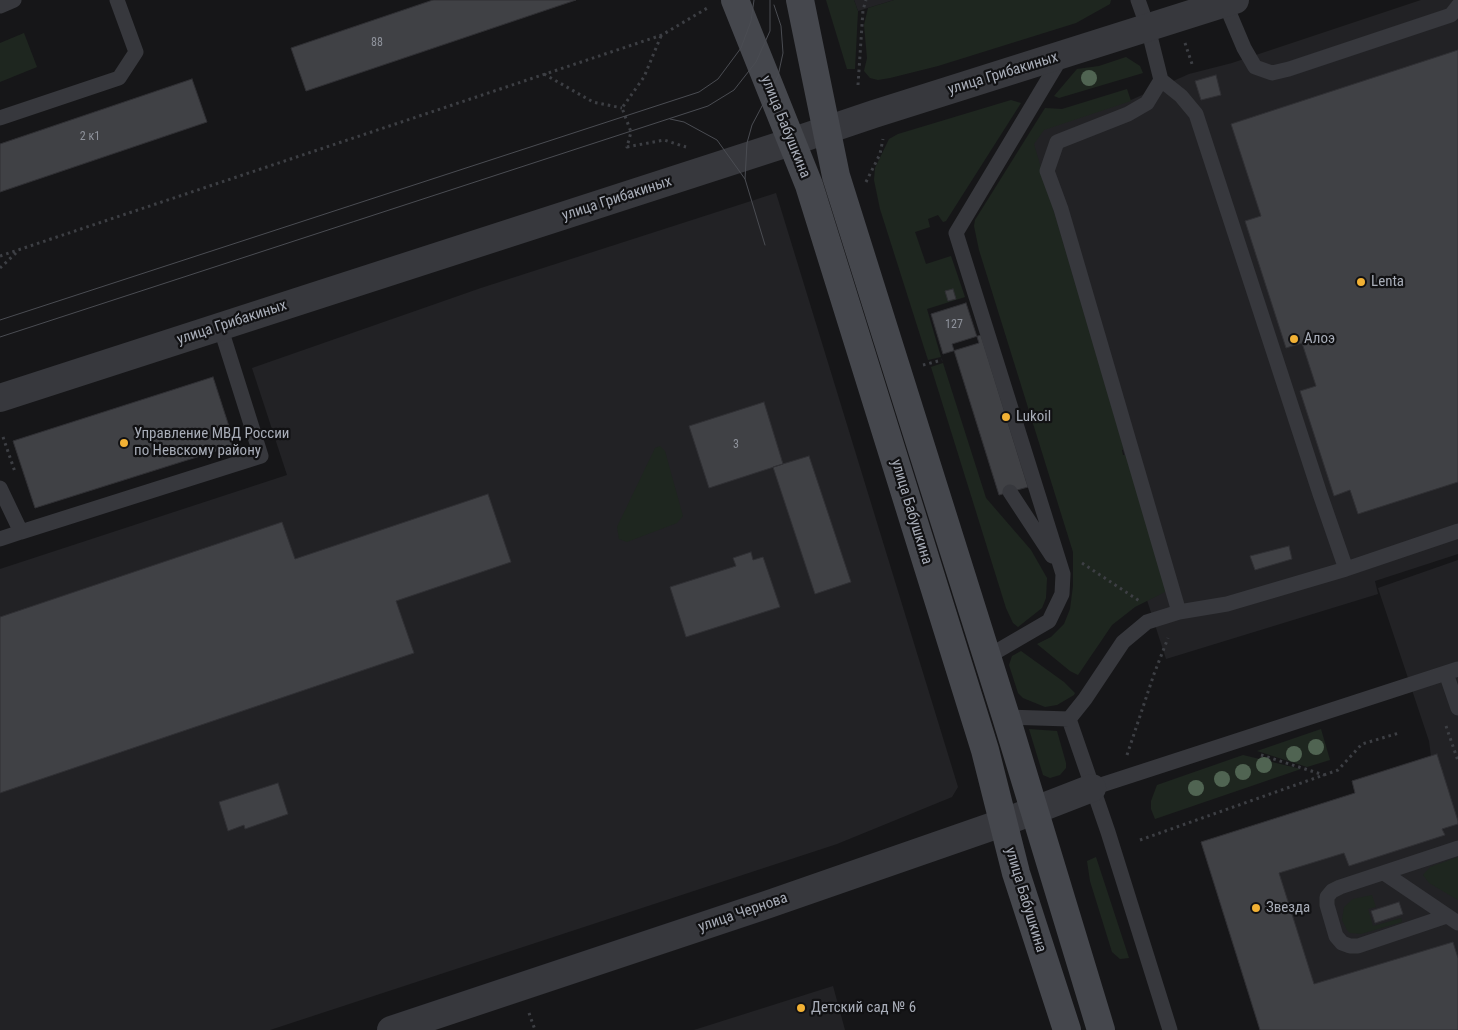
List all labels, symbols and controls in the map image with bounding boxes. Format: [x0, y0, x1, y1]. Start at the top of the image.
house number: 88 [371, 36, 383, 50]
street label: улица Грибакиных [946, 49, 1060, 99]
street label: улица Бабушкина [756, 73, 814, 181]
house number: 2 к1 [80, 130, 100, 144]
street label: улица Грибакиных [560, 173, 674, 225]
place label: Lenta [1371, 273, 1404, 291]
marker: Lenta [1355, 276, 1367, 288]
street label: улица Грибакиных [175, 297, 289, 349]
house number: 127 [945, 318, 963, 332]
place label: Алоэ [1304, 330, 1335, 348]
marker: Алоэ [1288, 333, 1300, 345]
place label: Lukoil [1016, 408, 1051, 426]
marker: Lukoil [1000, 411, 1012, 423]
place label: Управление МВД России по Невскому району [134, 425, 289, 460]
marker: Управление МВД России по Невскому району [118, 437, 130, 449]
house number: 3 [733, 438, 739, 452]
street label: улица Бабушкина [886, 457, 936, 567]
street label: улица Бабушкина [1000, 845, 1050, 955]
street label: улица Чернова [696, 889, 790, 937]
place label: Звезда [1266, 899, 1310, 917]
marker: Звезда [1250, 902, 1262, 914]
place label: Детский сад № 6 [811, 999, 916, 1017]
marker: Детский сад № 6 [795, 1002, 807, 1014]

